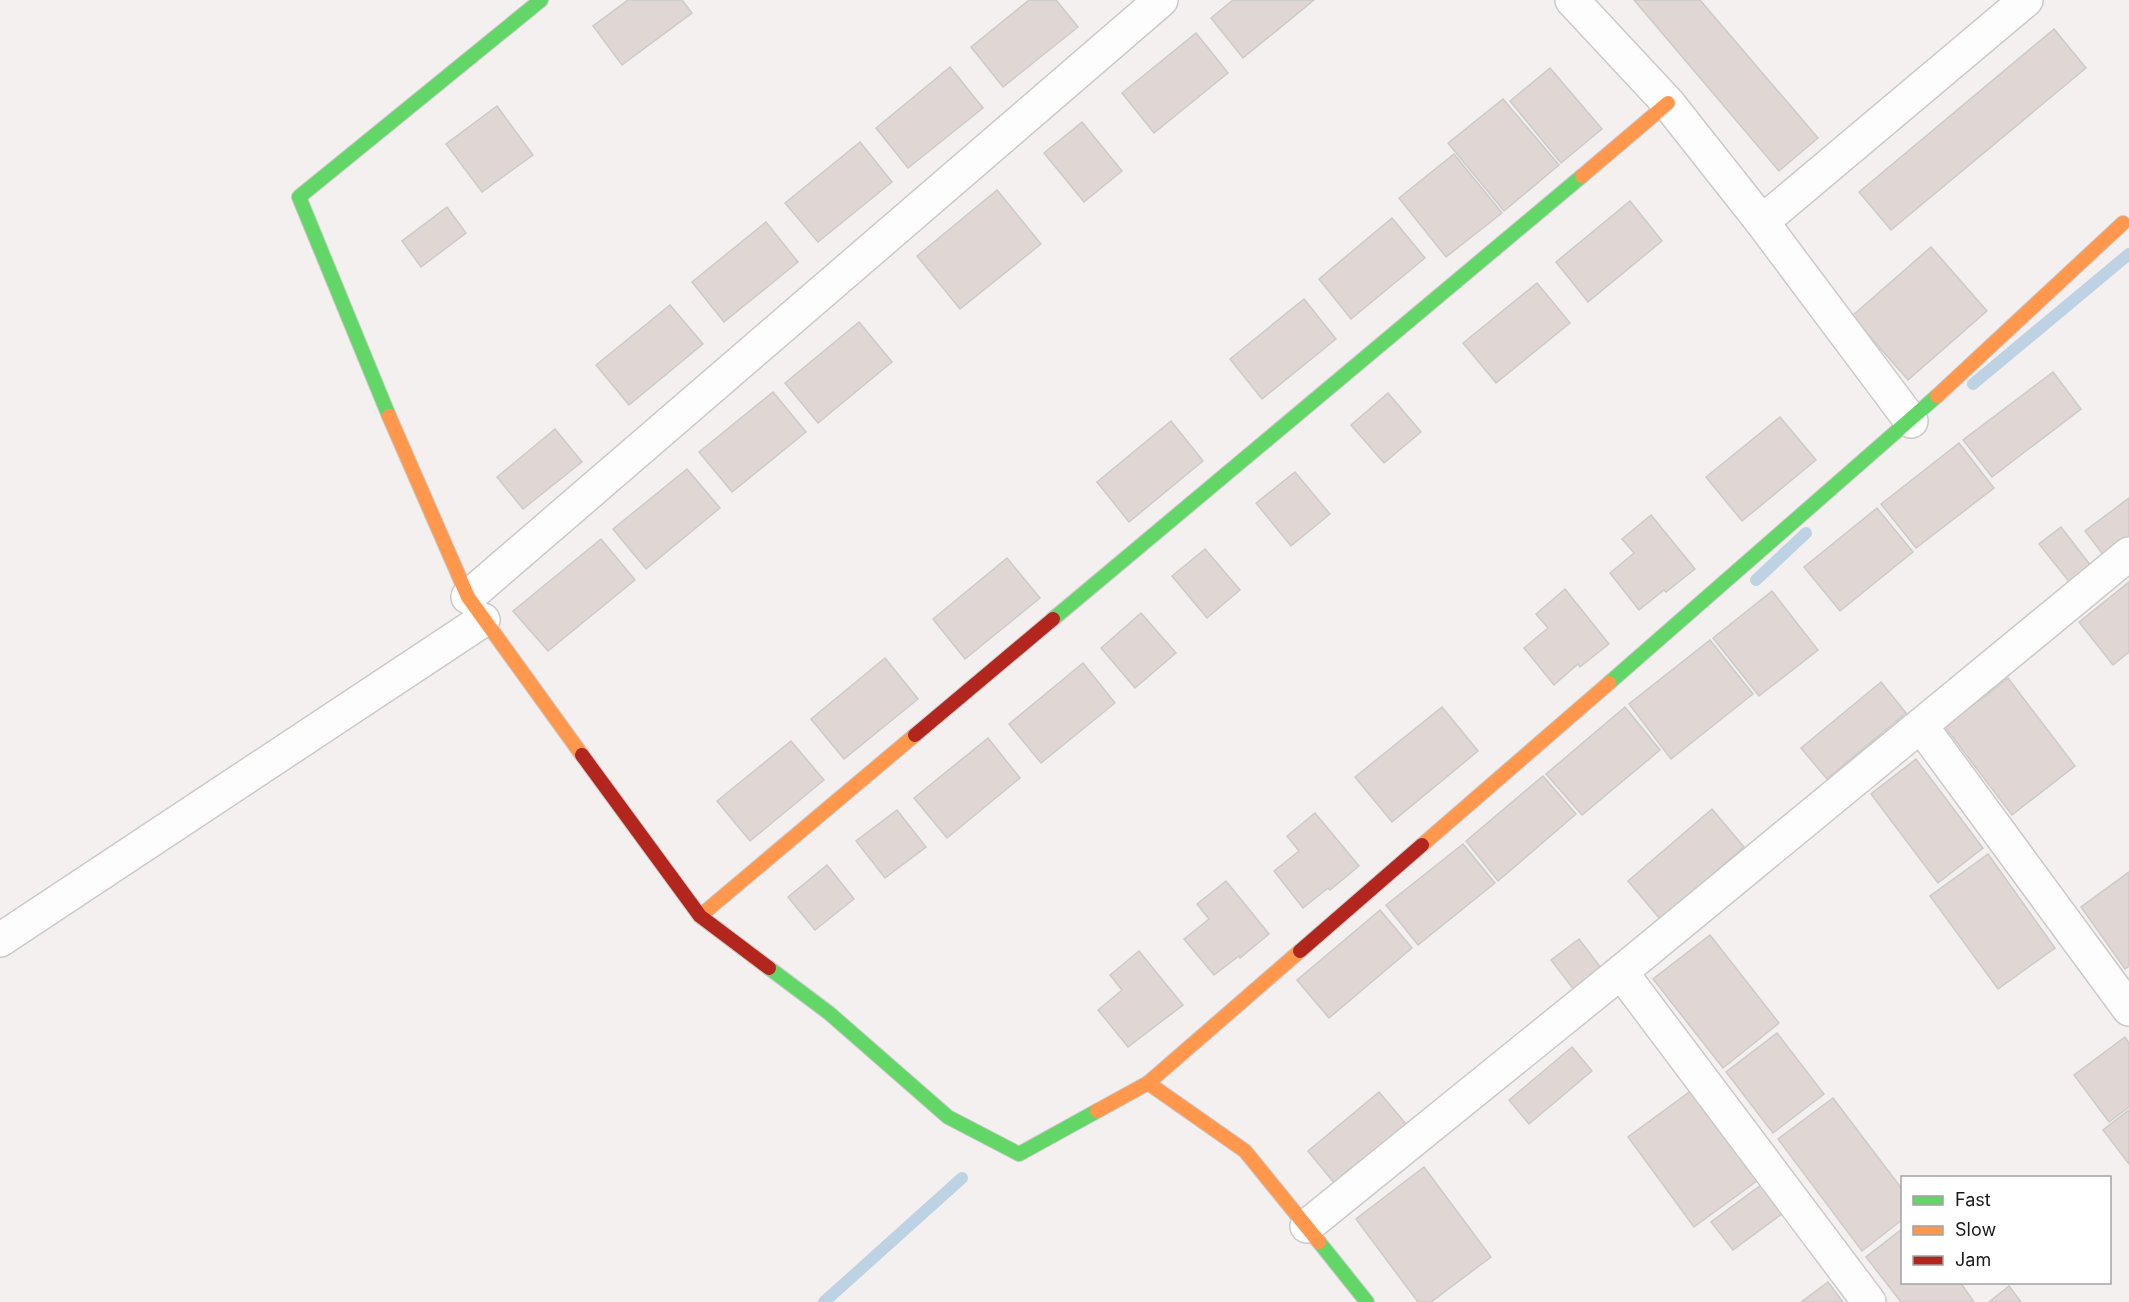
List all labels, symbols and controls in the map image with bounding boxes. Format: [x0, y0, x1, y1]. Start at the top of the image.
legend [1901, 1176, 2111, 1284]
text: Fast [1955, 1189, 1991, 1210]
text: Slow [1955, 1219, 1996, 1240]
text: Jam [1955, 1249, 1991, 1270]

